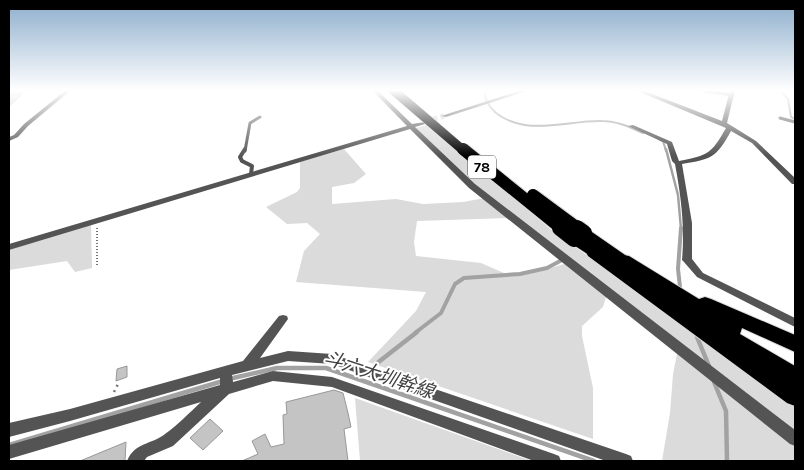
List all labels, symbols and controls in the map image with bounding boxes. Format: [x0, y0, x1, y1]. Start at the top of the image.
road number: 78 [468, 156, 496, 178]
water label: 斗六大圳幹線 [321, 347, 438, 404]

